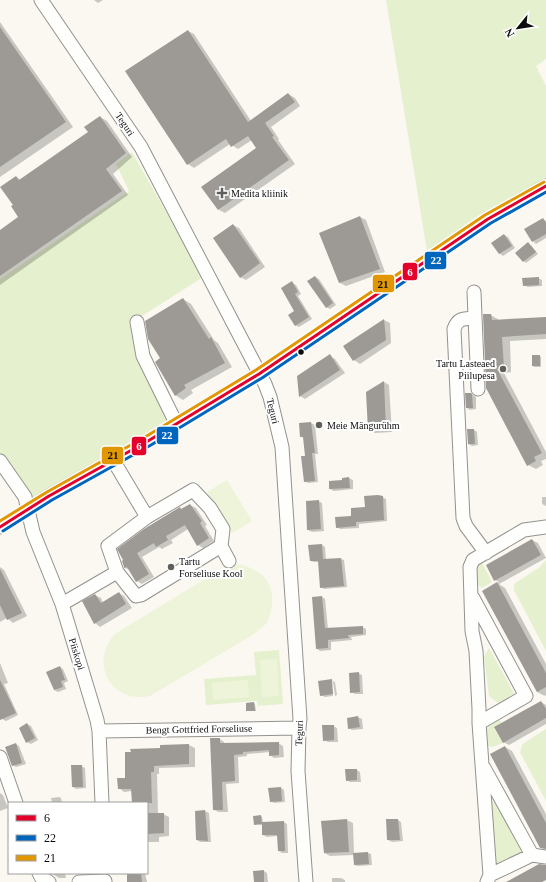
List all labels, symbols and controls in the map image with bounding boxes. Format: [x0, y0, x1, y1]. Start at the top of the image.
north arrow [498, 8, 538, 48]
text: N [502, 27, 517, 39]
street label: Teguri [113, 110, 137, 138]
marker: Medita kliinik [216, 187, 228, 199]
place label: Medita kliinik [231, 188, 288, 199]
line badge: 22 [424, 251, 447, 270]
text: 22 [431, 254, 442, 266]
line badge: 6 [402, 262, 418, 281]
text: 6 [407, 266, 413, 278]
line badge: 21 [372, 274, 395, 293]
text: 21 [378, 278, 389, 290]
unlabelled marker [296, 347, 306, 357]
place label: Tartu Lasteaed Piilupesa [436, 358, 496, 381]
marker: Tartu Lasteaed Piilupesa [498, 364, 508, 374]
street label: Teguri [265, 397, 282, 425]
marker: Meie Mängurühm [314, 420, 324, 430]
place label: Meie Mängurühm [327, 420, 400, 431]
line badge: 22 [156, 426, 179, 445]
text: 22 [162, 429, 173, 441]
line badge: 6 [131, 436, 147, 456]
text: 6 [136, 440, 142, 452]
line badge: 21 [101, 446, 124, 465]
text: 21 [108, 449, 119, 461]
place label: Tartu Forseliuse Kool [179, 556, 243, 579]
marker: Tartu Forseliuse Kool [166, 562, 176, 572]
street label: Piiskopi [67, 637, 87, 671]
street label: Teguri [293, 720, 305, 746]
street label: Bengt Gottfried Forseliuse [146, 723, 253, 735]
legend [8, 802, 148, 874]
text: 6 [44, 811, 50, 825]
text: 22 [44, 831, 56, 845]
text: 21 [44, 851, 56, 865]

